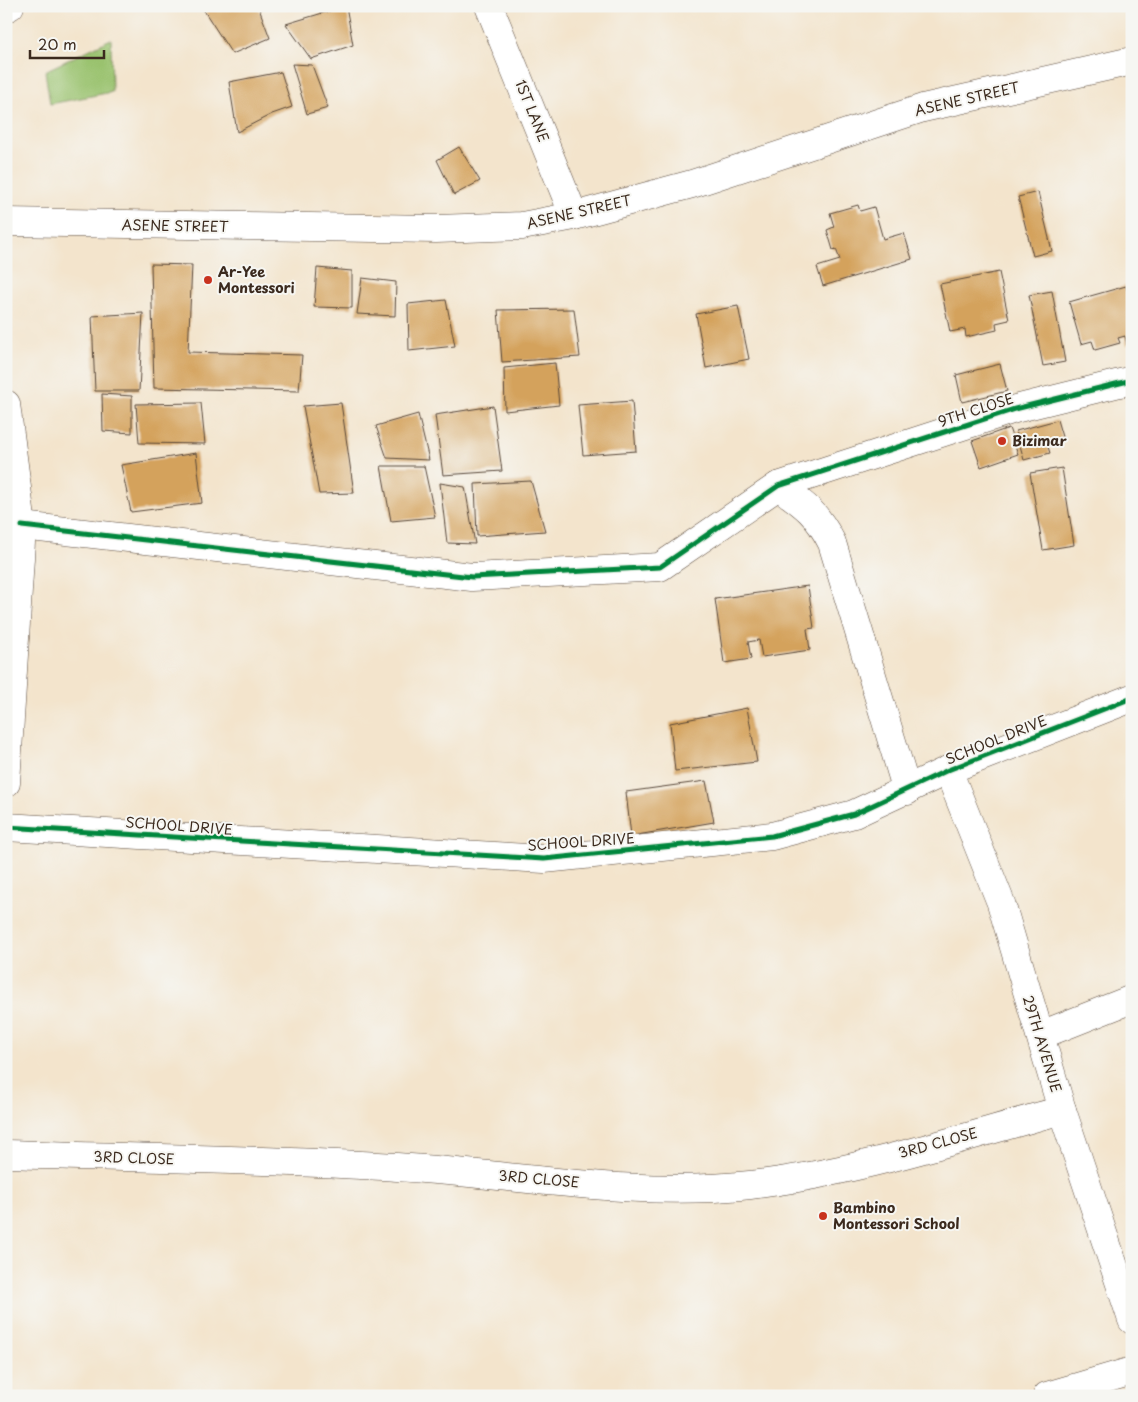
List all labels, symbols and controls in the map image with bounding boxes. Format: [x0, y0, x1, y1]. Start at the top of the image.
scale bar [30, 28, 104, 60]
text: 20 m [38, 32, 77, 55]
street label: 1ST LANE [510, 76, 555, 145]
street label: ASENE STREET [913, 76, 1022, 121]
street label: ASENE STREET [525, 189, 634, 234]
street label: ASENE STREET [121, 214, 229, 237]
place label: Ar-Yee Montessori [218, 261, 295, 298]
marker: Ar-Yee Montessori [202, 274, 214, 286]
street label: 9TH CLOSE [935, 387, 1017, 432]
place label: Bizimar [1012, 430, 1068, 451]
marker: Bizimar [996, 435, 1008, 447]
street label: SCHOOL DRIVE [942, 710, 1050, 769]
street label: SCHOOL DRIVE [125, 811, 234, 840]
street label: SCHOOL DRIVE [527, 827, 636, 856]
street label: 29TH AVENUE [1018, 993, 1067, 1095]
street label: 3RD CLOSE [896, 1122, 980, 1163]
street label: 3RD CLOSE [93, 1146, 175, 1169]
street label: 3RD CLOSE [498, 1164, 581, 1193]
place label: Bambino Montessori School [833, 1197, 960, 1234]
marker: Bambino Montessori School [817, 1210, 829, 1222]

